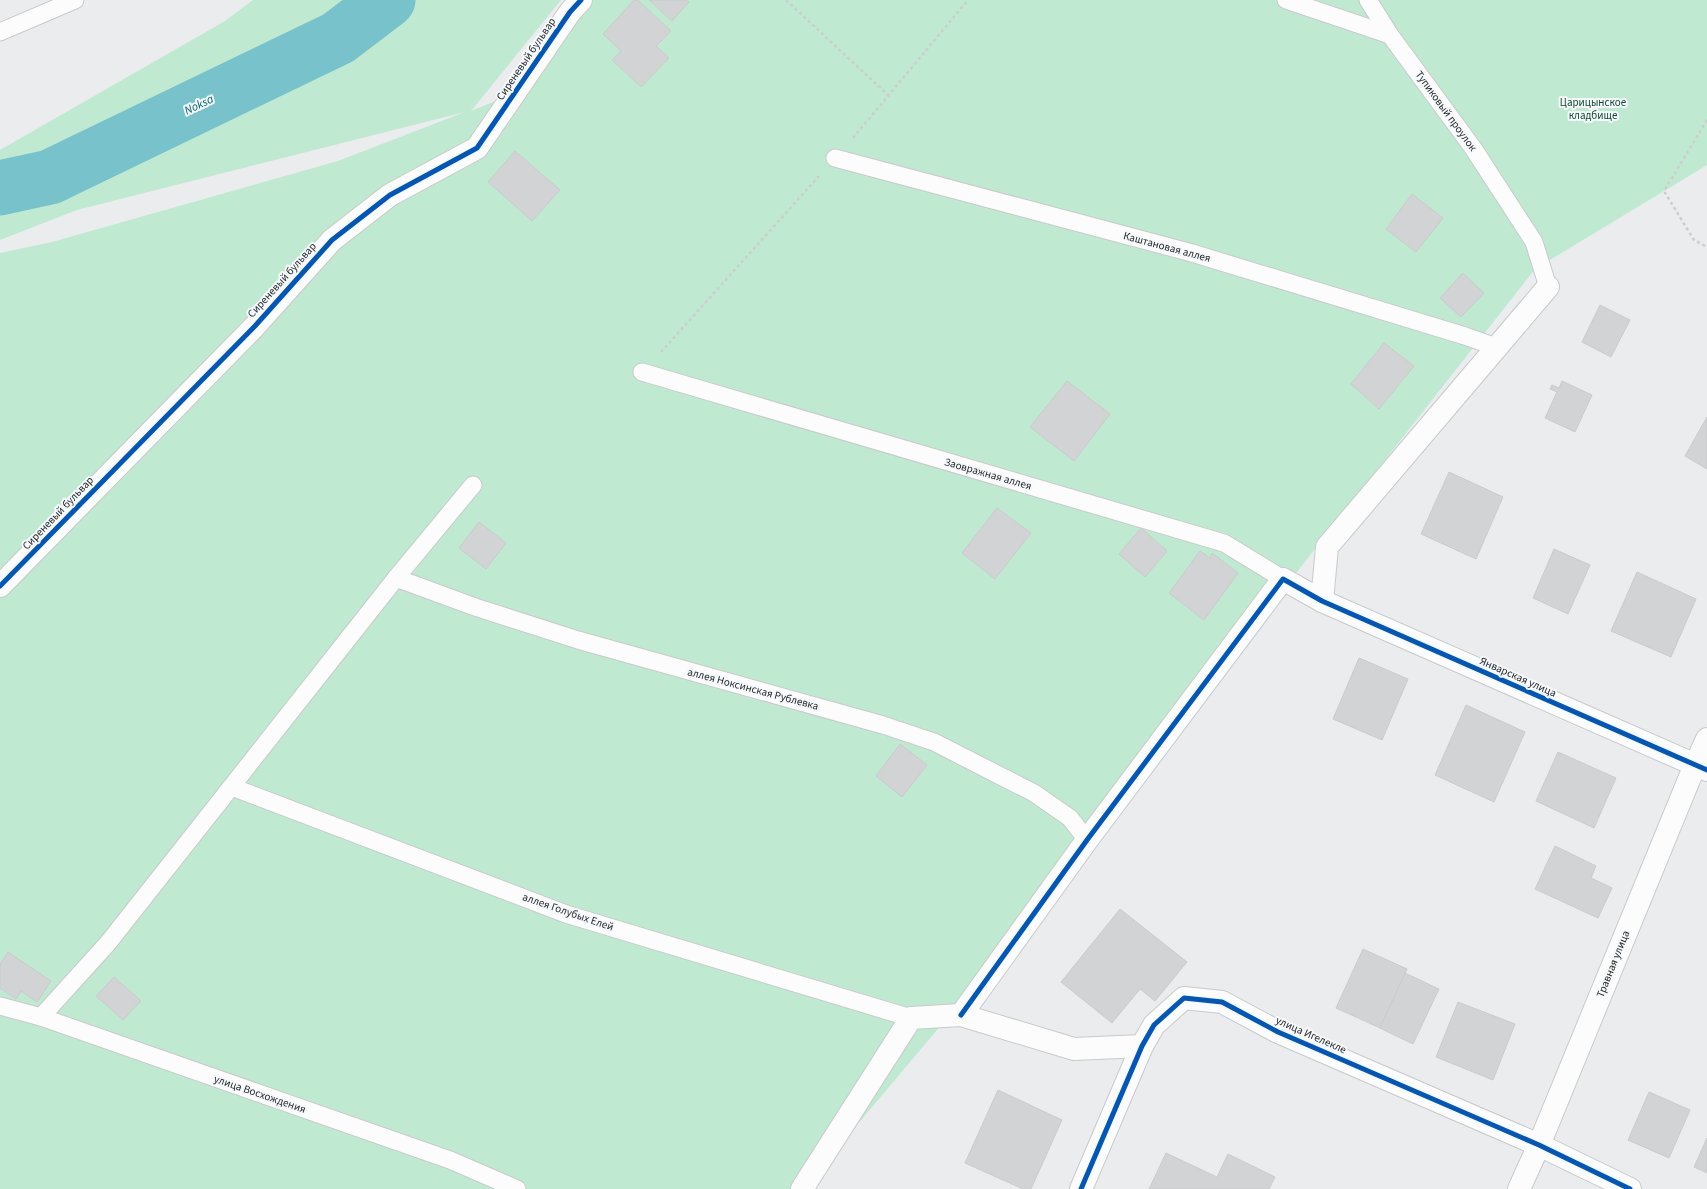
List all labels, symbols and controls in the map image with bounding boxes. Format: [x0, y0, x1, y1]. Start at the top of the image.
street label: Сиреневый бульвар [493, 15, 559, 103]
street label: Тупиковый проулок [1412, 68, 1481, 155]
water label: Noksa [182, 90, 217, 119]
park label: Царицынское кладбище [1560, 95, 1627, 123]
street label: Каштановая аллея [1122, 228, 1212, 266]
street label: Сиреневый бульвар [244, 239, 320, 321]
street label: Заовражная аллея [943, 454, 1033, 494]
street label: Сиреневый бульвар [19, 473, 97, 553]
street label: Январская улица [1477, 653, 1559, 701]
street label: аллея Ноксинская Рублевка [686, 664, 820, 714]
street label: аллея Голубых Елей [520, 889, 616, 935]
street label: Травная улица [1593, 928, 1633, 1000]
street label: улица Игелекле [1273, 1013, 1349, 1057]
street label: улица Восхождения [212, 1071, 308, 1117]

